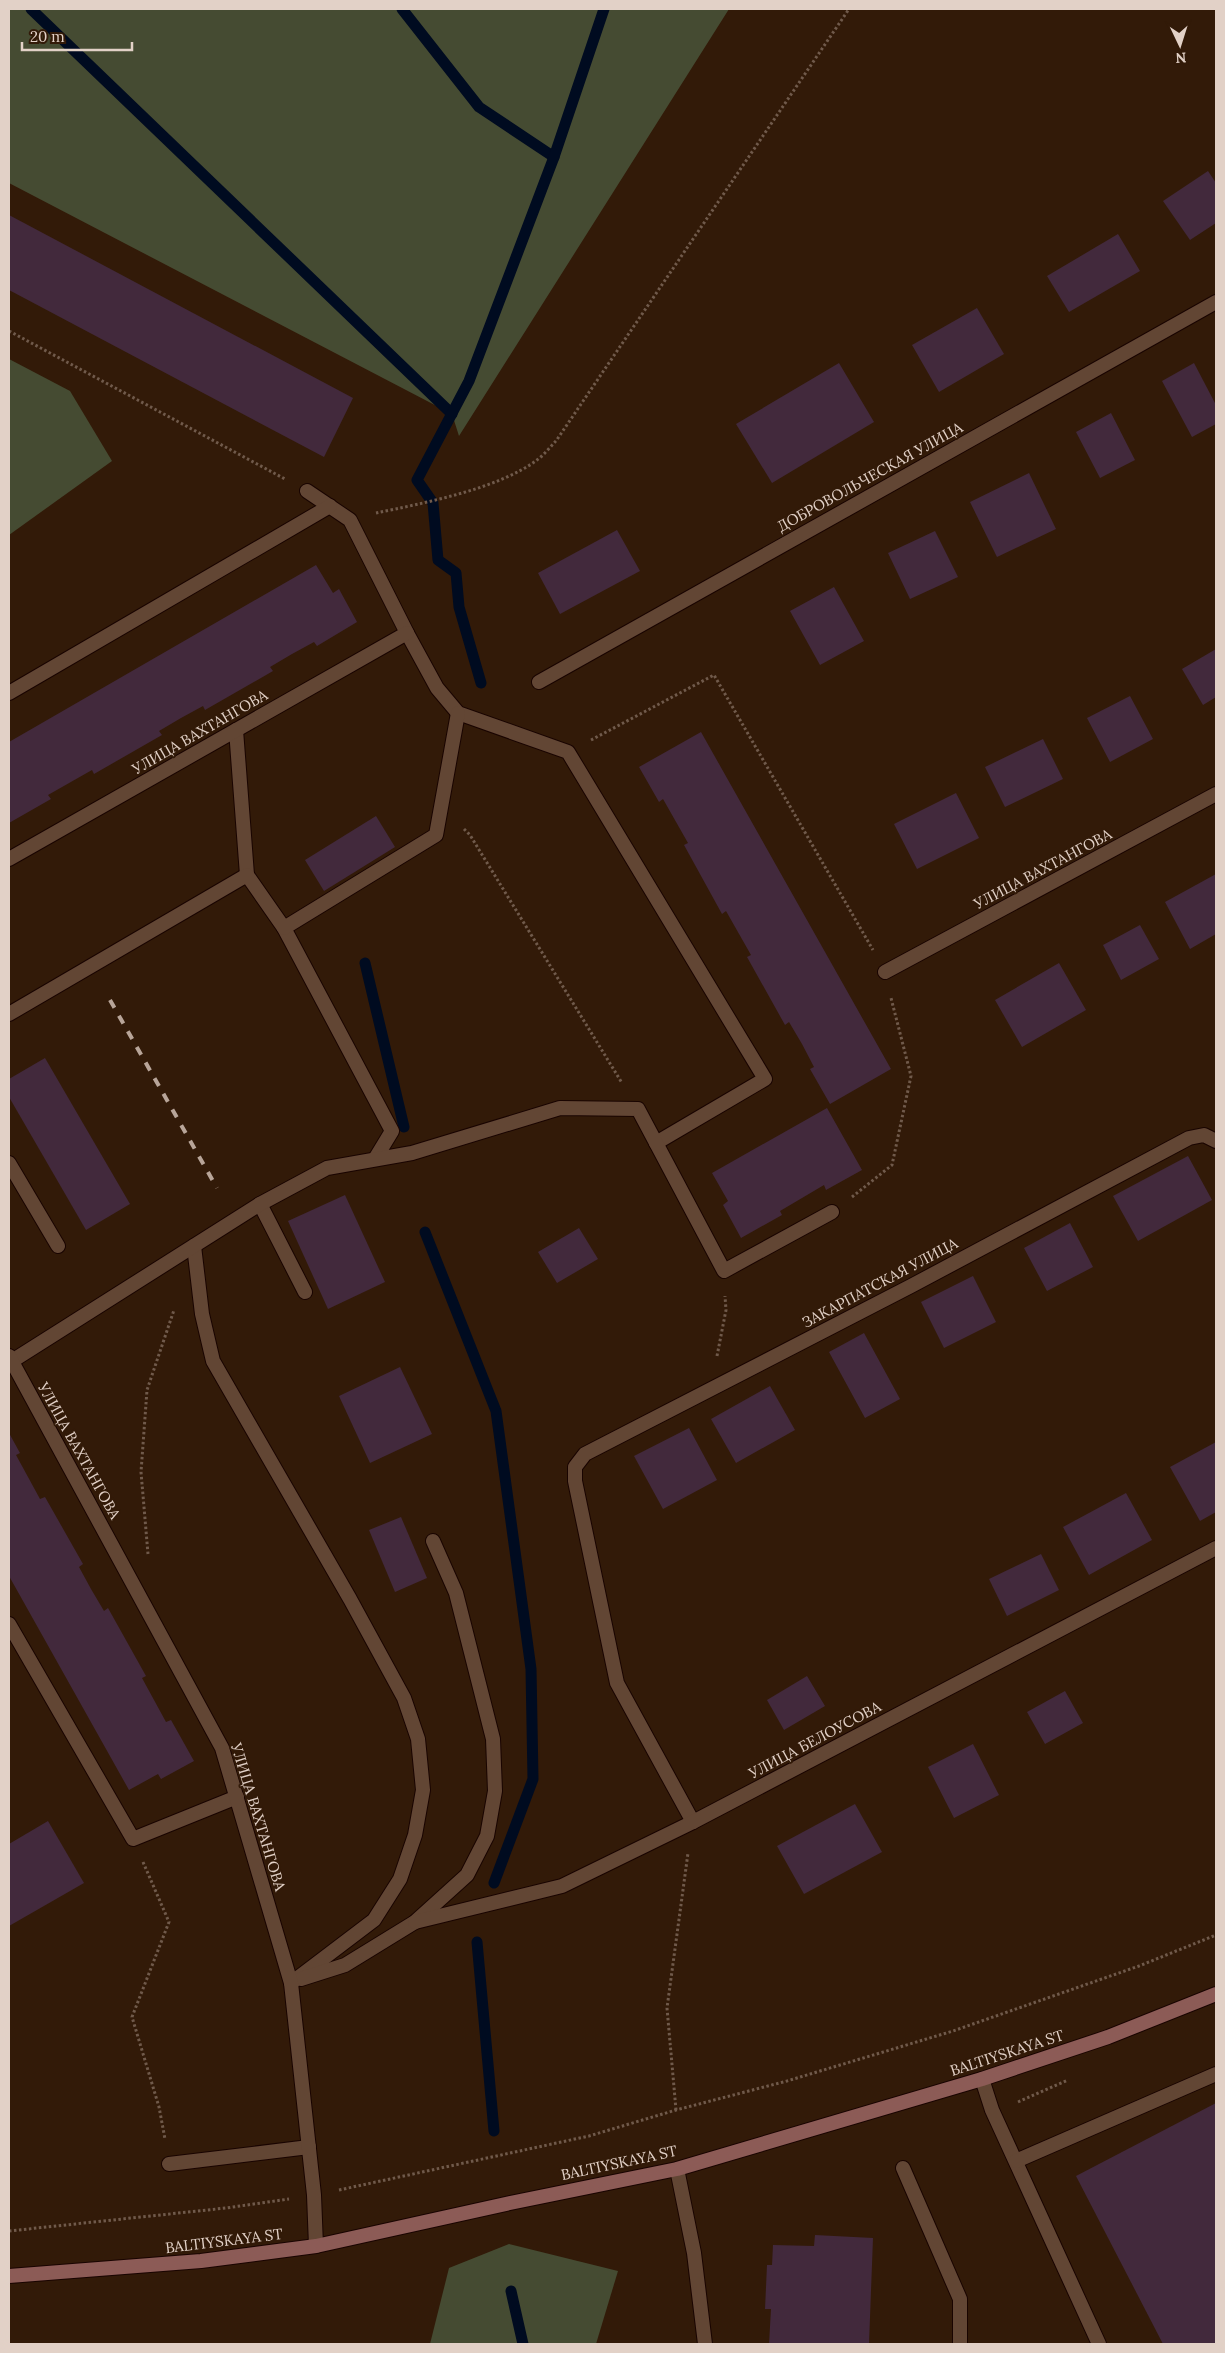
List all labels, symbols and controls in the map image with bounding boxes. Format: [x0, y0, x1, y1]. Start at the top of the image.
scale bar [22, 20, 132, 52]
north arrow [1155, 20, 1205, 70]
text: 20 m [30, 27, 65, 46]
text: N [1175, 49, 1187, 67]
street label: ДОБРОВОЛЬЧЕСКАЯ УЛИЦА [774, 417, 966, 536]
street label: УЛИЦА ВАХТАНГОВА [128, 685, 272, 779]
street label: УЛИЦА ВАХТАНГОВА [970, 824, 1116, 913]
street label: ЗАКАРПАТСКАЯ УЛИЦА [799, 1233, 961, 1332]
street label: УЛИЦА ВАХТАНГОВА [33, 1378, 125, 1523]
street label: УЛИЦА БЕЛОУСОВА [744, 1696, 885, 1783]
street label: УЛИЦА ВАХТАНГОВА [227, 1740, 290, 1894]
street label: BALTIYSKAYA ST [948, 2025, 1066, 2080]
street label: BALTIYSKAYA ST [559, 2141, 679, 2184]
street label: BALTIYSKAYA ST [164, 2224, 284, 2257]

